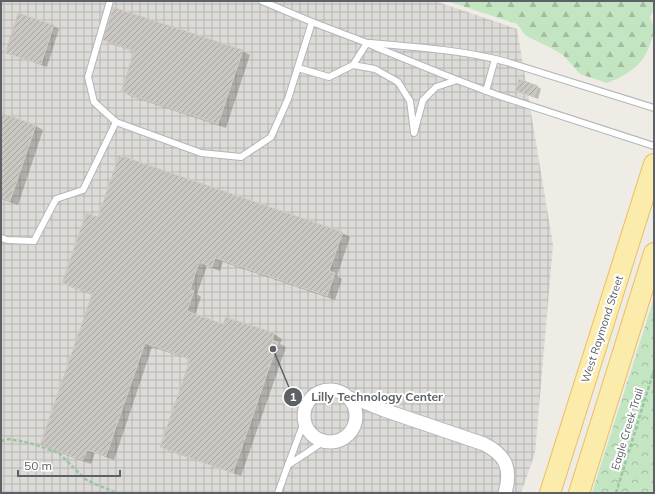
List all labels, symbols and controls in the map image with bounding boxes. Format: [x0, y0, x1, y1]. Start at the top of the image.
street label: West Raymond Street [578, 273, 626, 384]
callout: Lilly Technology Center [283, 385, 451, 409]
street label: Eagle Creek Trail [608, 386, 646, 472]
text: 1 [289, 389, 297, 404]
text: Lilly Technology Center [311, 389, 443, 404]
scale bar [18, 452, 120, 478]
text: 50 m [24, 458, 52, 473]

